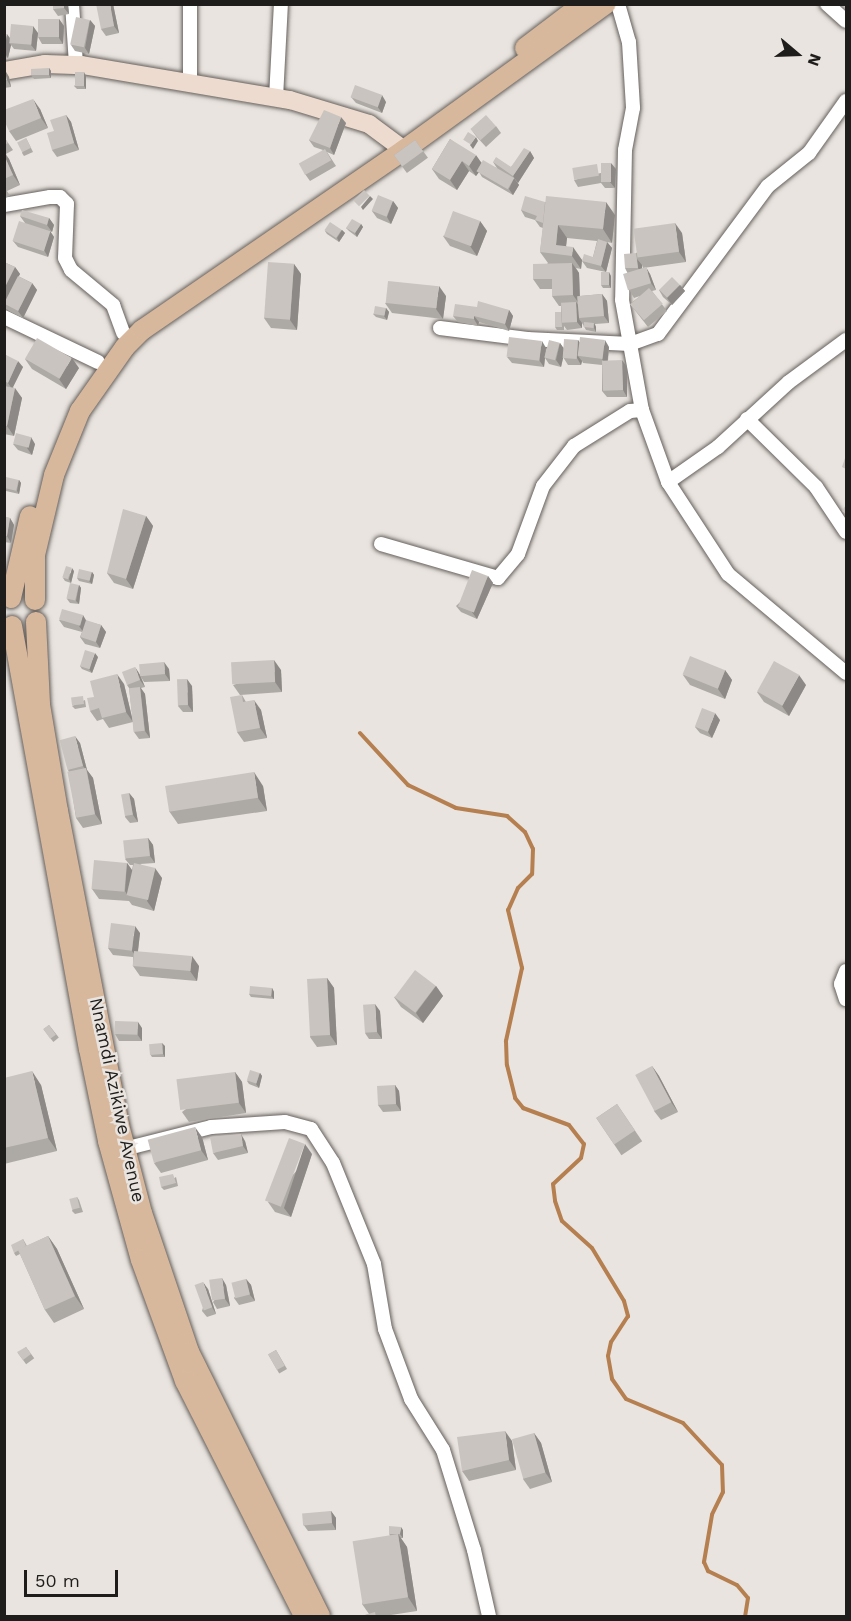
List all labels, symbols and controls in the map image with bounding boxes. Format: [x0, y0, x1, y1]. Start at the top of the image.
north arrow [767, 24, 827, 84]
text: N [804, 51, 825, 69]
street label: Nnamdi Azikiwe Avenue [85, 995, 149, 1205]
scale bar [27, 1558, 122, 1596]
text: 50 m [35, 1570, 80, 1591]

